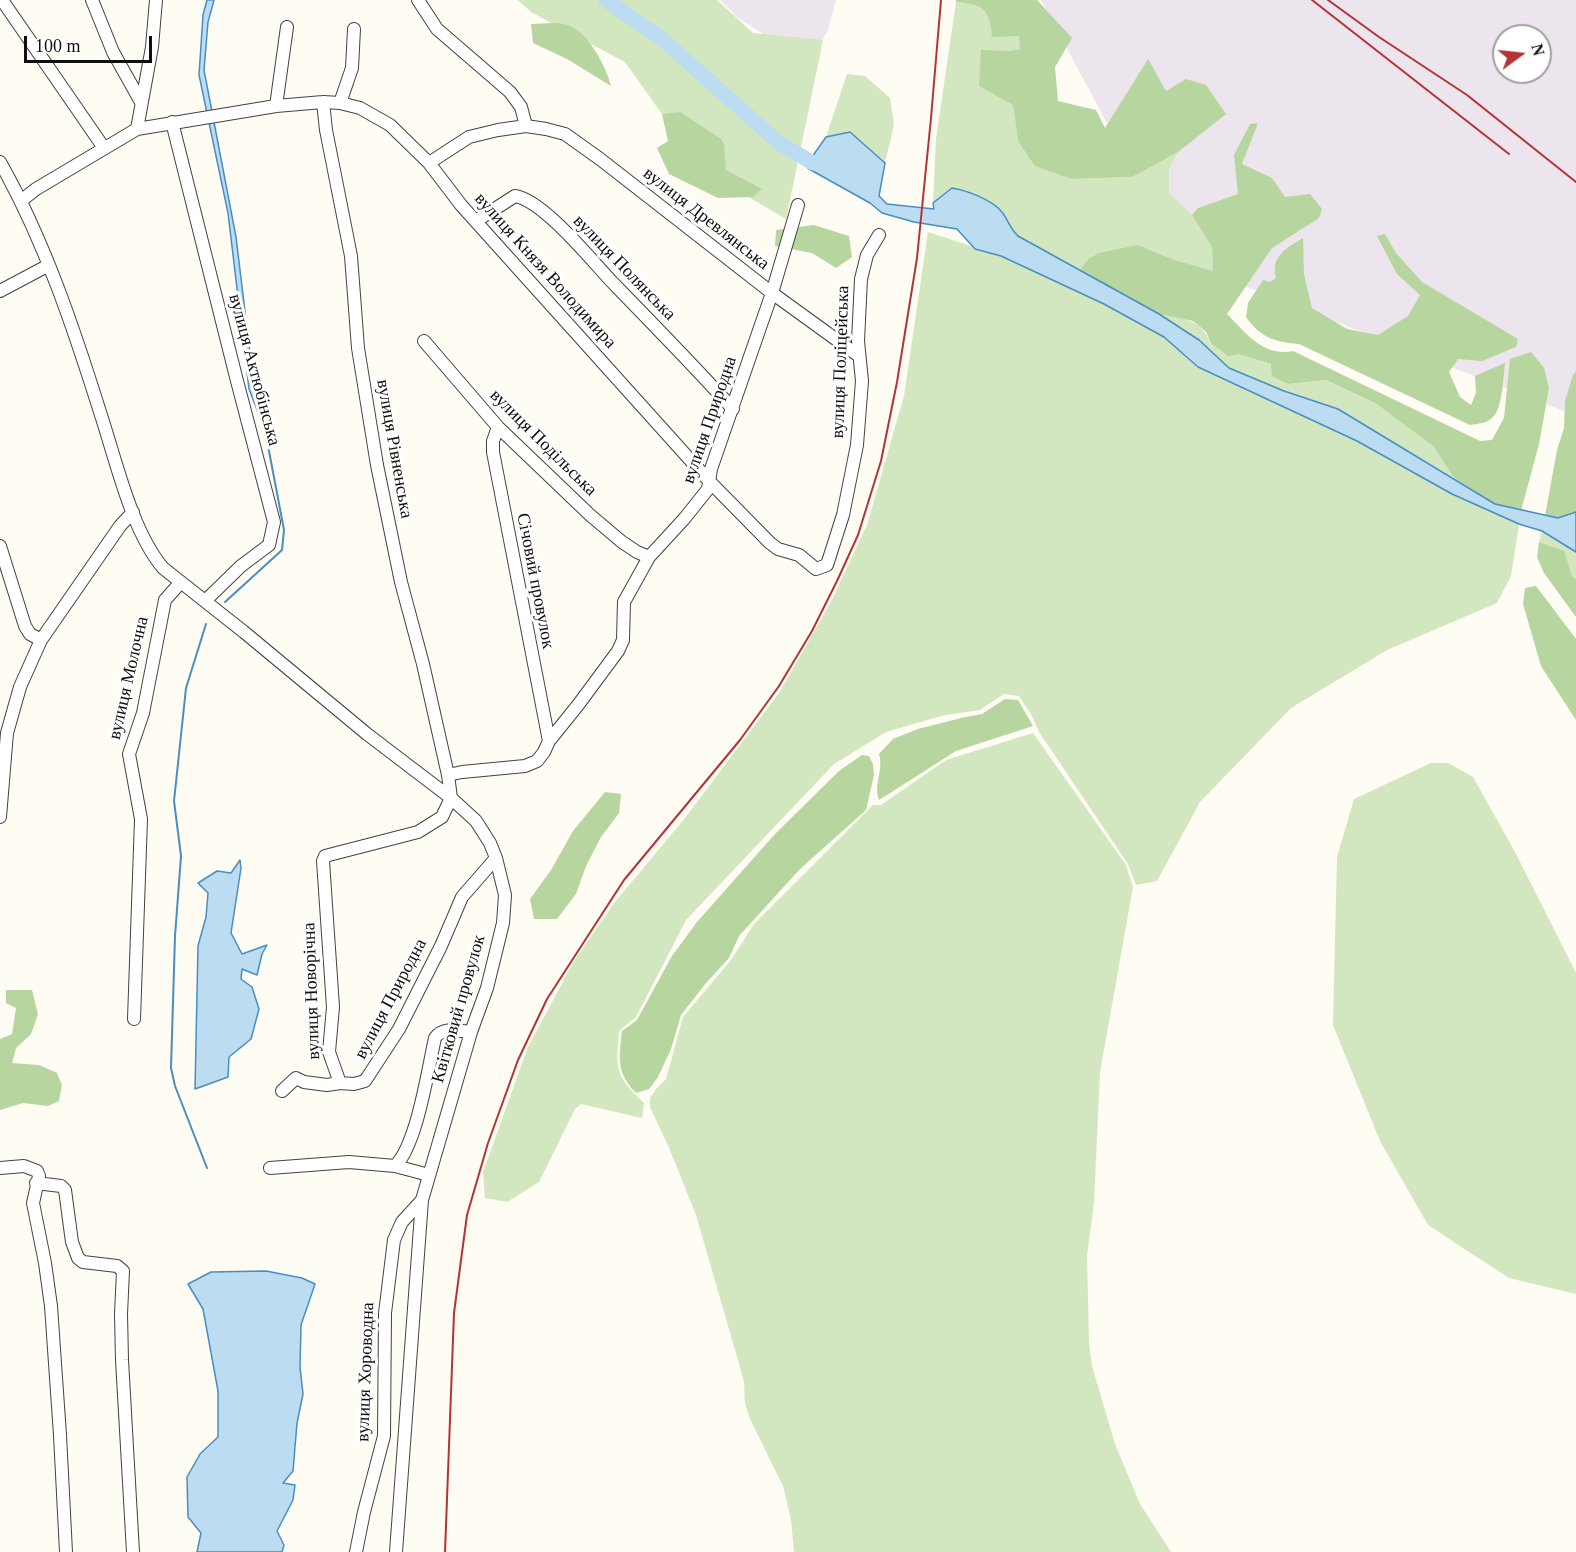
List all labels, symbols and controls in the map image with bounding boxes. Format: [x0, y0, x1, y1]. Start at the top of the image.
scale bar [27, 24, 154, 62]
north arrow [1492, 24, 1552, 84]
text: 100 m [35, 36, 81, 56]
text: N [1528, 42, 1548, 58]
street label: вулиця Древлянська [639, 163, 773, 275]
street label: вулиця Князя Володимира [469, 189, 621, 353]
street label: вулиця Полянська [568, 211, 680, 325]
street label: вулиця Поліцейська [828, 285, 854, 439]
street label: вулиця Актюбінська [223, 292, 285, 448]
street label: вулиця Природна [678, 354, 742, 486]
street label: вулиця Рівненська [371, 378, 417, 520]
street label: вулиця Подільська [485, 385, 601, 501]
street label: Січовий провулок [511, 511, 559, 651]
street label: вулиця Молочна [104, 614, 154, 742]
street label: вулиця Новорічна [299, 922, 325, 1060]
street label: Квітковий провулок [428, 933, 490, 1085]
street label: вулиця Природна [350, 935, 432, 1063]
street label: вулиця Хороводна [353, 1302, 379, 1442]

